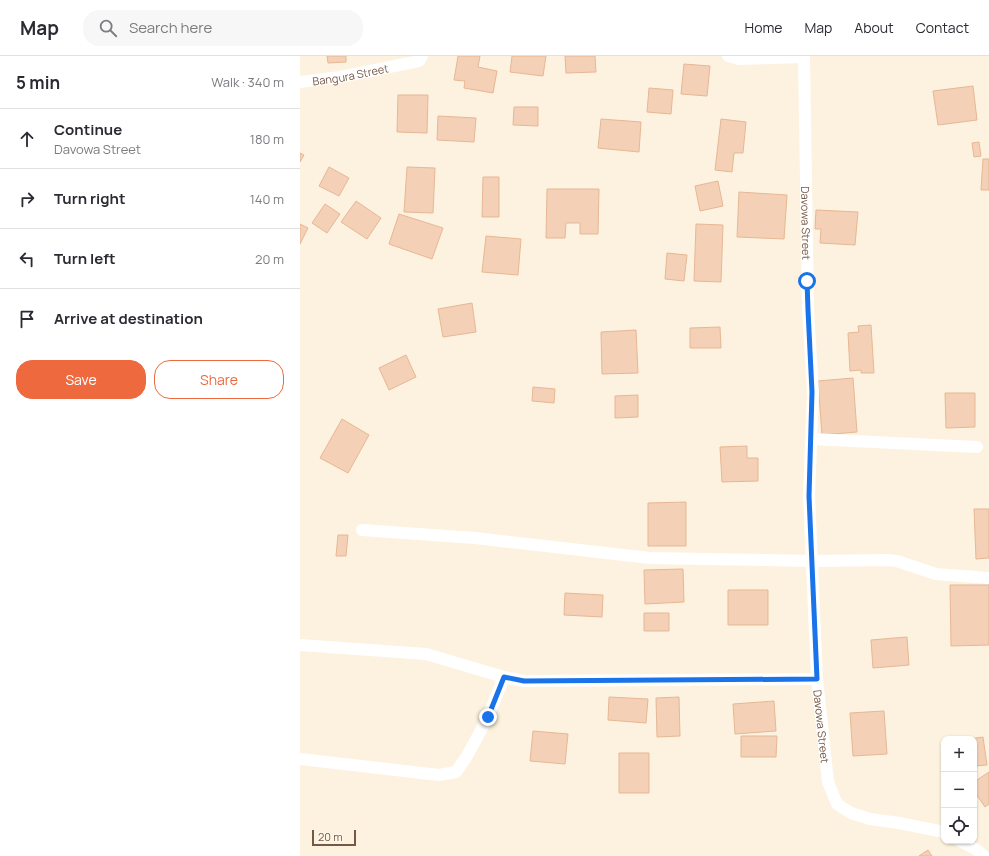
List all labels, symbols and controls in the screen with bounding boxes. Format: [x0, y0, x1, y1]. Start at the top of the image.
search box [83, 10, 363, 46]
text: Map [20, 15, 59, 41]
icon: search [97, 17, 119, 39]
text: Search here [129, 17, 212, 38]
text: Home [745, 18, 782, 37]
text: Map [804, 18, 832, 37]
text: About [854, 18, 894, 37]
text: Contact [916, 18, 969, 37]
street label: Bangura Street [312, 60, 390, 88]
text: 5 min [16, 71, 60, 94]
text: Walk · 340 m [211, 73, 284, 91]
text: Continue [54, 119, 122, 140]
icon: ahead [16, 128, 38, 150]
text: 180 m [250, 130, 284, 148]
text: Davowa Street [54, 140, 141, 158]
street label: Davowa Street [799, 186, 815, 260]
icon: right [16, 188, 38, 210]
text: Turn right [54, 188, 125, 209]
text: 140 m [250, 190, 284, 208]
icon: left [16, 248, 38, 270]
text: Turn left [54, 248, 116, 269]
text: 20 m [255, 250, 284, 268]
route start [798, 272, 816, 290]
icon: arrive [16, 308, 38, 330]
text: Arrive at destination [54, 308, 203, 329]
button: Save [16, 360, 146, 399]
button: Share [154, 360, 284, 399]
street label: Davowa Street [811, 689, 833, 764]
route end [479, 708, 497, 726]
map controls [941, 736, 977, 844]
button: + [941, 736, 977, 772]
button: − [941, 772, 977, 808]
button: locate [941, 808, 977, 844]
scale bar [312, 828, 356, 847]
text: 20 m [318, 829, 343, 844]

